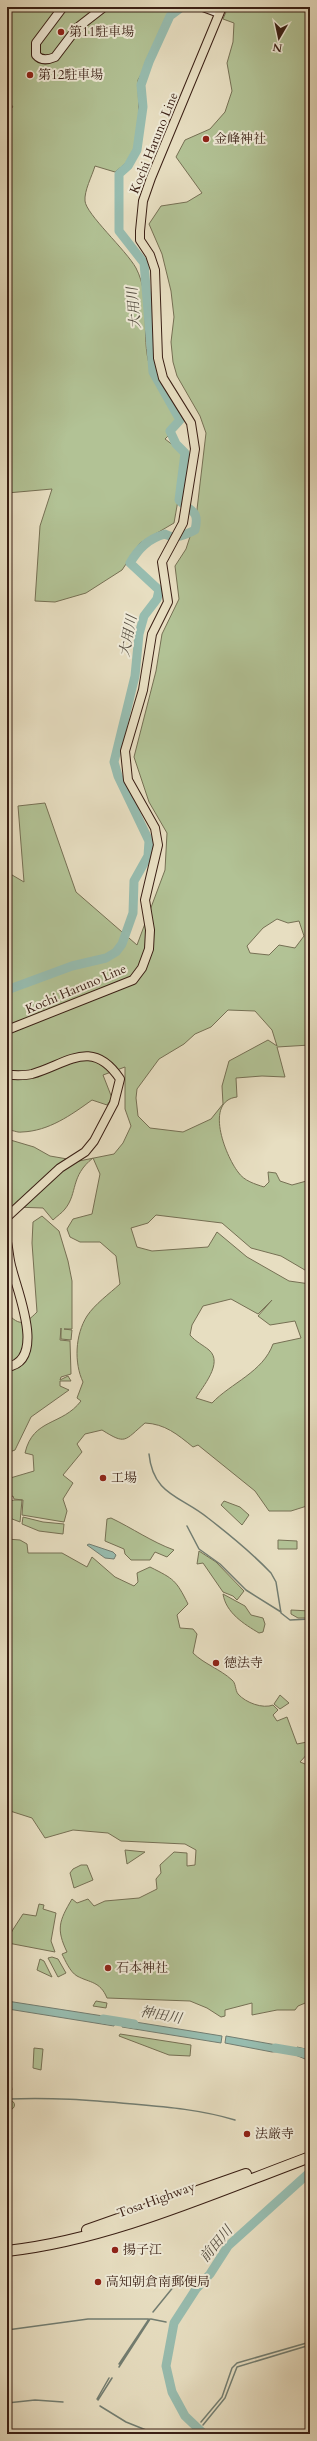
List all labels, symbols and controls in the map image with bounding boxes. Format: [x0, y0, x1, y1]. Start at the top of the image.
north arrow [259, 18, 299, 58]
place label: 第11駐車場 [69, 23, 134, 41]
marker: 第11駐車場 [56, 27, 66, 37]
text: N [271, 39, 283, 56]
place label: 第12駐車場 [38, 66, 103, 84]
marker: 第12駐車場 [25, 70, 35, 80]
street label: Kochi Haruno Line [125, 89, 183, 196]
place label: 金峰神社 [214, 130, 266, 148]
marker: 金峰神社 [201, 134, 211, 144]
water label: 大用川 [123, 284, 145, 330]
water label: 大用川 [115, 612, 142, 658]
street label: Kochi Haruno Line [23, 960, 129, 1018]
place label: 工場 [111, 1469, 137, 1487]
marker: 工場 [98, 1473, 108, 1483]
place label: 徳法寺 [224, 1654, 263, 1672]
marker: 徳法寺 [211, 1658, 221, 1668]
place label: 石本神社 [116, 1959, 168, 1977]
marker: 石本神社 [103, 1963, 113, 1973]
water label: 神田川 [139, 2002, 185, 2028]
place label: 法厳寺 [255, 2125, 294, 2143]
marker: 法厳寺 [242, 2129, 252, 2139]
street label: Tosa Highway [114, 2177, 198, 2222]
water label: 前田川 [195, 2220, 238, 2266]
place label: 揚子江 [123, 2241, 162, 2259]
marker: 揚子江 [110, 2245, 120, 2255]
place label: 高知朝倉南郵便局 [106, 2273, 210, 2291]
marker: 高知朝倉南郵便局 [93, 2277, 103, 2287]

